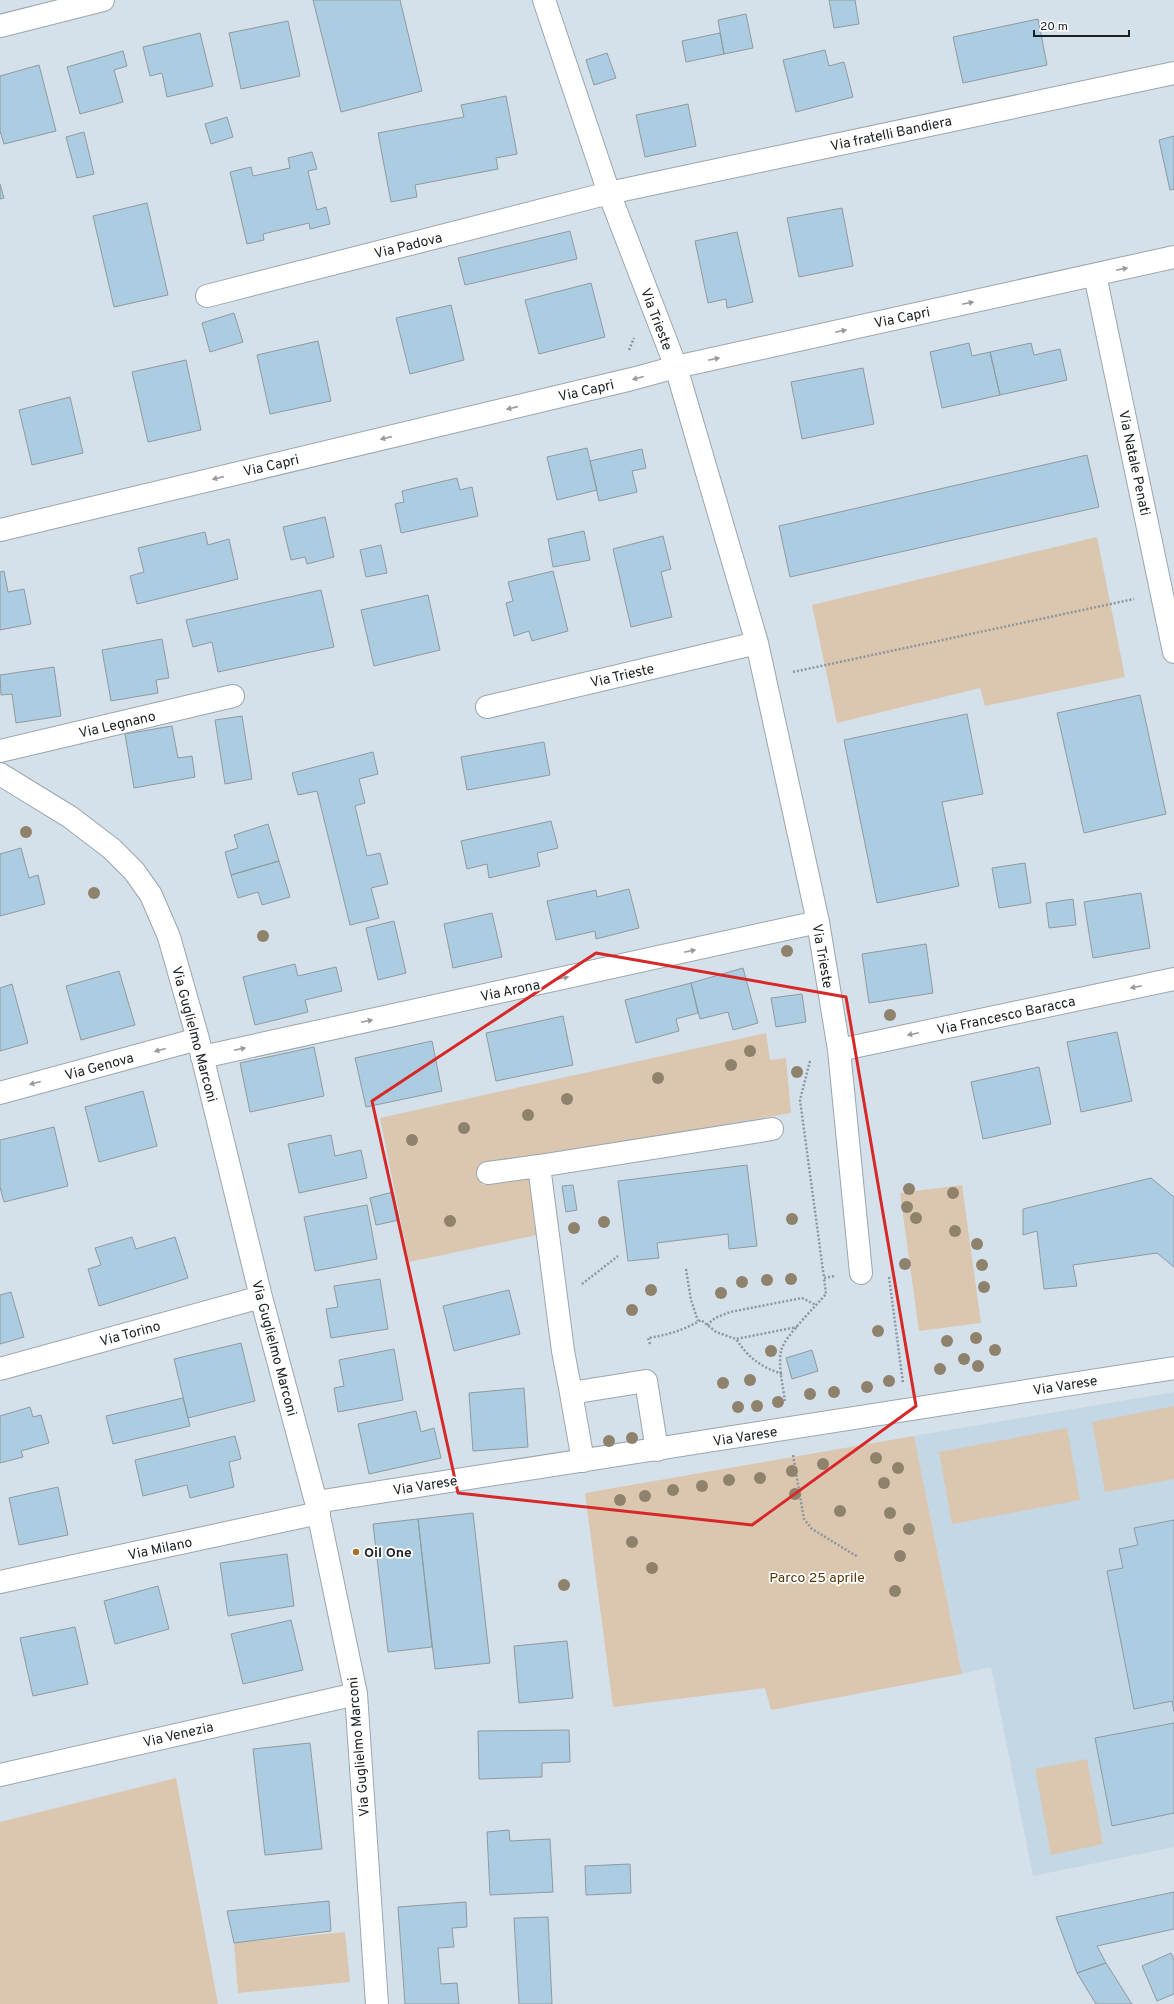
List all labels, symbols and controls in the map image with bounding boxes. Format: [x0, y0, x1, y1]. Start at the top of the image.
scale bar [1034, 12, 1129, 38]
text: 20 m [1040, 19, 1068, 35]
street label: Via fratelli Bandiera [829, 113, 954, 156]
street label: Via Padova [373, 230, 444, 263]
one-way arrow [1116, 265, 1128, 271]
street label: Via Trieste [636, 286, 675, 353]
one-way arrow [962, 299, 974, 305]
street label: Via Capri [873, 304, 932, 333]
one-way arrow [835, 327, 847, 333]
one-way arrow [708, 355, 720, 361]
one-way arrow [632, 375, 644, 381]
street label: Via Capri [557, 377, 616, 406]
one-way arrow [506, 405, 518, 411]
street label: Via Natale Penati [1114, 409, 1153, 518]
one-way arrow [379, 436, 392, 442]
street label: Via Capri [242, 452, 301, 481]
one-way arrow [212, 475, 224, 481]
street label: Via Trieste [589, 661, 656, 692]
street label: Via Legnano [77, 708, 158, 743]
street label: Via Trieste [807, 923, 836, 990]
one-way arrow [684, 947, 696, 953]
street label: Via Guglielmo Marconi [167, 965, 220, 1104]
one-way arrow [557, 975, 569, 981]
street label: Via Arona [479, 977, 542, 1006]
one-way arrow [1130, 985, 1142, 991]
street label: Via Francesco Baracca [936, 993, 1077, 1039]
one-way arrow [361, 1018, 374, 1024]
one-way arrow [907, 1032, 919, 1038]
one-way arrow [234, 1045, 247, 1051]
one-way arrow [154, 1047, 167, 1053]
street label: Via Genova [63, 1050, 136, 1085]
one-way arrow [29, 1080, 41, 1086]
street label: Via Guglielmo Marconi [247, 1279, 300, 1418]
street label: Via Torino [98, 1318, 163, 1351]
street label: Via Varese [1032, 1373, 1099, 1400]
street label: Via Varese [712, 1424, 779, 1451]
street label: Via Varese [392, 1473, 459, 1500]
street label: Via Milano [127, 1534, 194, 1565]
place label: Oil One [364, 1545, 412, 1562]
marker: Oil One [351, 1547, 361, 1557]
park label: Parco 25 aprile [769, 1570, 865, 1587]
street label: Via Guglielmo Marconi [345, 1676, 374, 1817]
street label: Via Venezia [141, 1719, 215, 1752]

